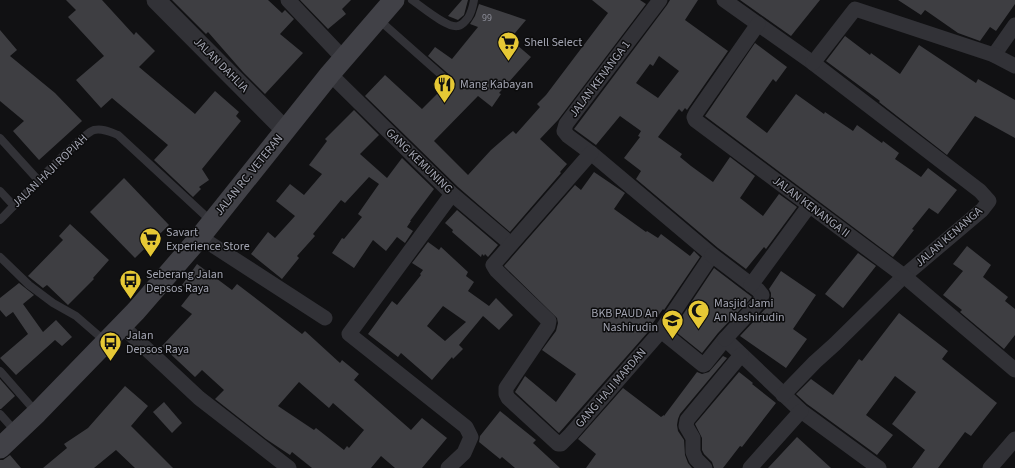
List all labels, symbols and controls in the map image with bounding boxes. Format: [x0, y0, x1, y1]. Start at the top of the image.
house number: 99 [482, 11, 492, 25]
supermarket icon: Shell Select [496, 29, 522, 62]
street label: JALAN DAHLIA [190, 34, 253, 97]
place label: Shell Select [524, 34, 582, 51]
street label: JALAN KENANGA 1 [565, 37, 635, 121]
restaurant icon: Mang Kabayan [431, 71, 457, 104]
place label: Mang Kabayan [460, 76, 533, 93]
street label: GANG KEMUNING [382, 125, 456, 197]
street label: JALAN HAJI ROPIAH [8, 130, 92, 212]
street label: JALAN RC. VETERAN [211, 131, 287, 219]
street label: JALAN KENANGA II [769, 172, 853, 242]
street label: JALAN KENANGA [912, 203, 987, 271]
place label: Savart Experience Store [166, 224, 250, 255]
supermarket icon: Savart Experience Store [138, 226, 164, 259]
place label: Seberang Jalan Depsos Raya [146, 266, 223, 297]
bus stop icon: Seberang Jalan Depsos Raya [117, 268, 143, 301]
place label: Masjid Jami An Nashirudin [714, 295, 785, 326]
mosque icon: Masjid Jami An Nashirudin [685, 297, 711, 330]
place label: BKB PAUD An Nashirudin [591, 305, 658, 336]
school or university icon: BKB PAUD An Nashirudin [660, 307, 686, 340]
place label: Jalan Depsos Raya [126, 327, 189, 358]
bus stop icon: Jalan Depsos Raya [97, 329, 123, 362]
street label: GANG HAJI MARDAN [572, 344, 650, 432]

